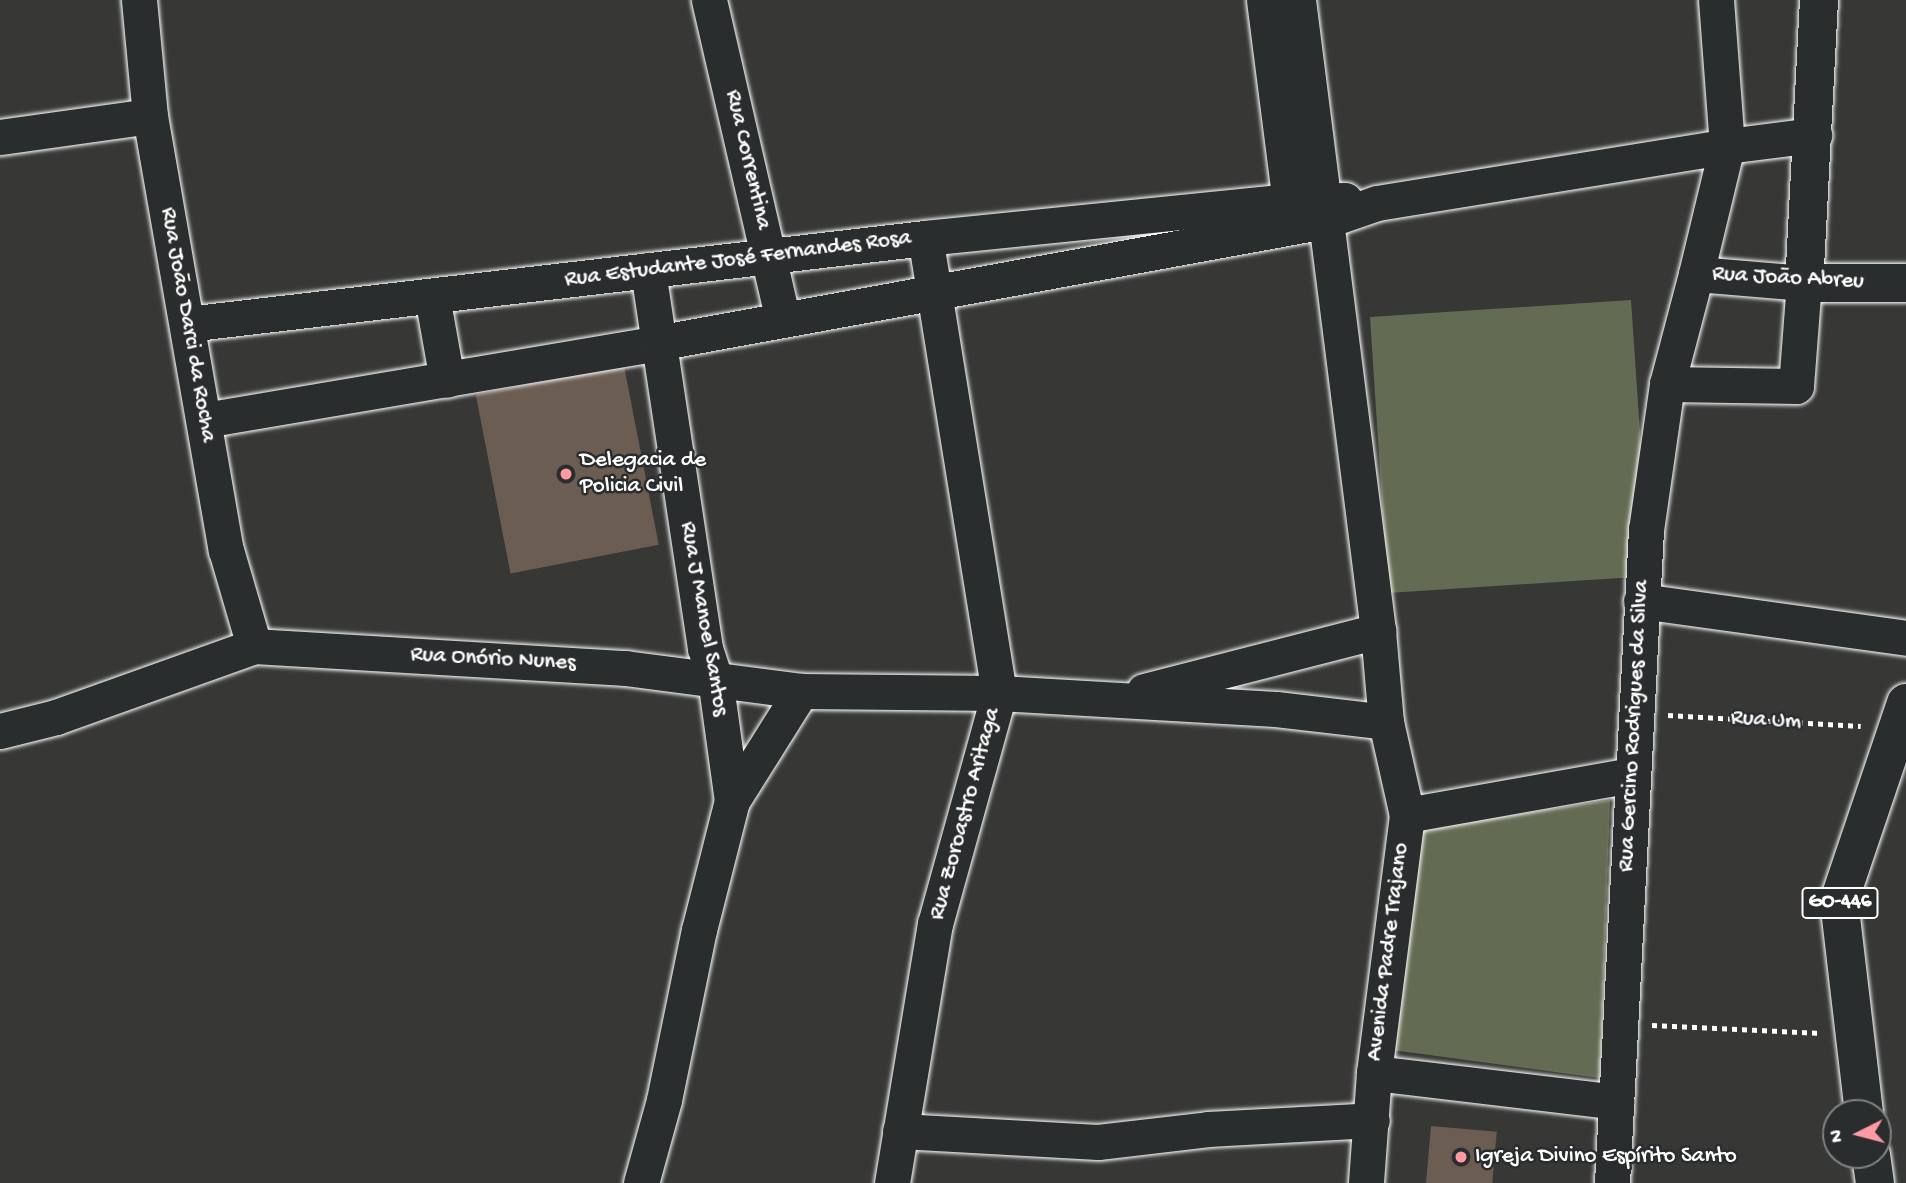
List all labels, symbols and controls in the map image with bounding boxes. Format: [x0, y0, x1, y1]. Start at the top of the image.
street label: Rua Correntina [718, 87, 776, 233]
street label: Rua João Darci da Rocha [153, 205, 221, 445]
street label: Rua Estudante José Fernandes Rosa [563, 225, 913, 295]
street label: Rua João Abreu [1711, 261, 1865, 297]
place label: Delegacia de Policia Civil [580, 447, 706, 501]
marker: Delegacia de Policia Civil [558, 466, 574, 482]
street label: Rua J Manoel Santos [672, 520, 734, 718]
street label: Rua Gercino Rodrigues da Silva [1614, 579, 1656, 873]
street label: Rua Onório Nunes [410, 642, 576, 678]
street label: Rua Zoroastro Aritaga [924, 705, 1008, 923]
street label: Rua Um [1730, 705, 1802, 737]
street label: Avenida Padre Trajano [1362, 841, 1416, 1063]
road number: GO-446 [1801, 886, 1878, 920]
north arrow [1822, 1099, 1892, 1169]
text: N [1826, 1129, 1850, 1143]
place label: Igreja Divino Espírito Santo [1475, 1143, 1737, 1171]
marker: Igreja Divino Espírito Santo [1453, 1149, 1469, 1165]

